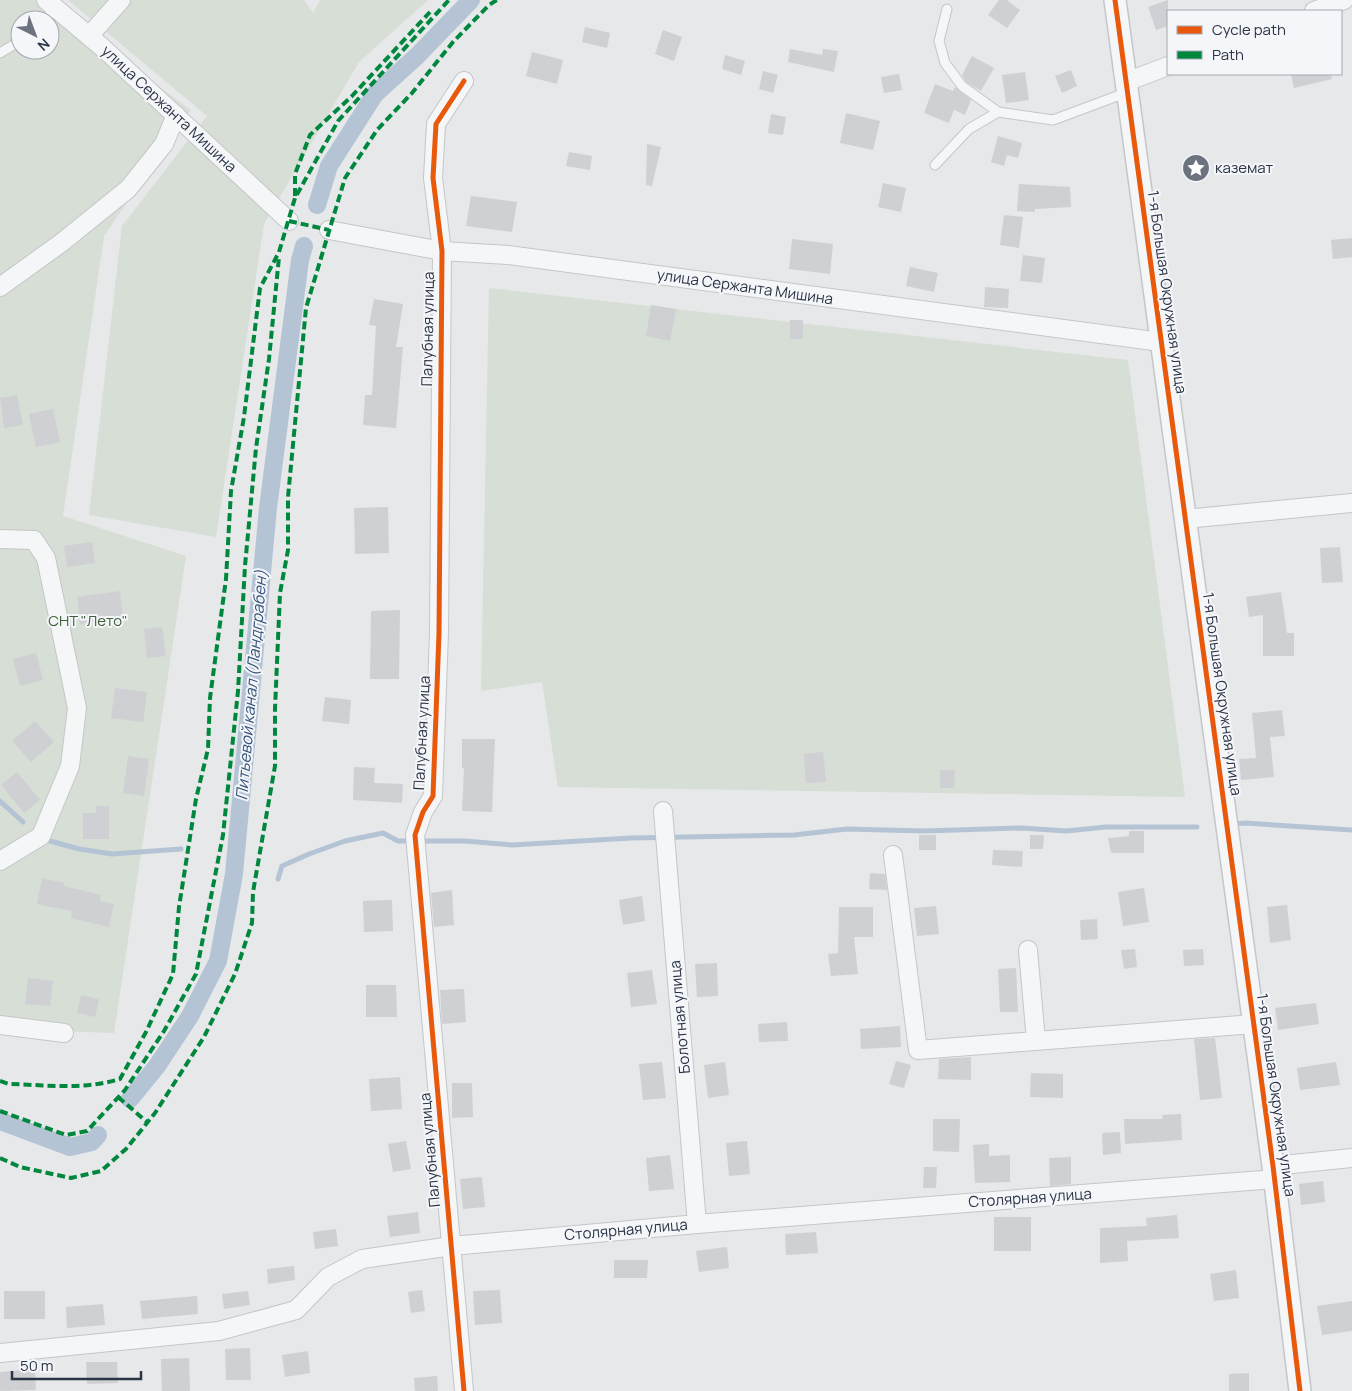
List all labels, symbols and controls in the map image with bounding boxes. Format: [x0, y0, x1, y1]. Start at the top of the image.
north arrow [10, 10, 60, 60]
legend [1167, 10, 1342, 75]
text: Cycle path [1212, 19, 1286, 40]
text: N [34, 35, 54, 55]
street label: улица Сержанта Мишина [97, 40, 241, 177]
text: Path [1212, 44, 1244, 65]
place icon: каземат [1181, 153, 1211, 183]
place label: каземат [1215, 157, 1274, 178]
street label: 1-я Большая Окружная улица [1143, 189, 1192, 395]
street label: улица Сержанта Мишина [656, 264, 835, 309]
street label: Палубная улица [416, 271, 439, 387]
water label: Питьевой канал (Ландграбен) [230, 569, 272, 801]
street label: 1-я Большая Окружная улица [1198, 591, 1247, 797]
park label: СНТ "Лето" [48, 610, 128, 631]
street label: Палубная улица [408, 675, 435, 791]
street label: Болотная улица [664, 959, 695, 1075]
street label: 1-я Большая Окружная улица [1252, 992, 1301, 1198]
street label: Палубная улица [414, 1092, 445, 1208]
street label: Столярная улица [968, 1183, 1092, 1212]
street label: Столярная улица [563, 1214, 688, 1245]
scale bar [12, 1348, 141, 1380]
text: 50 m [20, 1355, 54, 1376]

